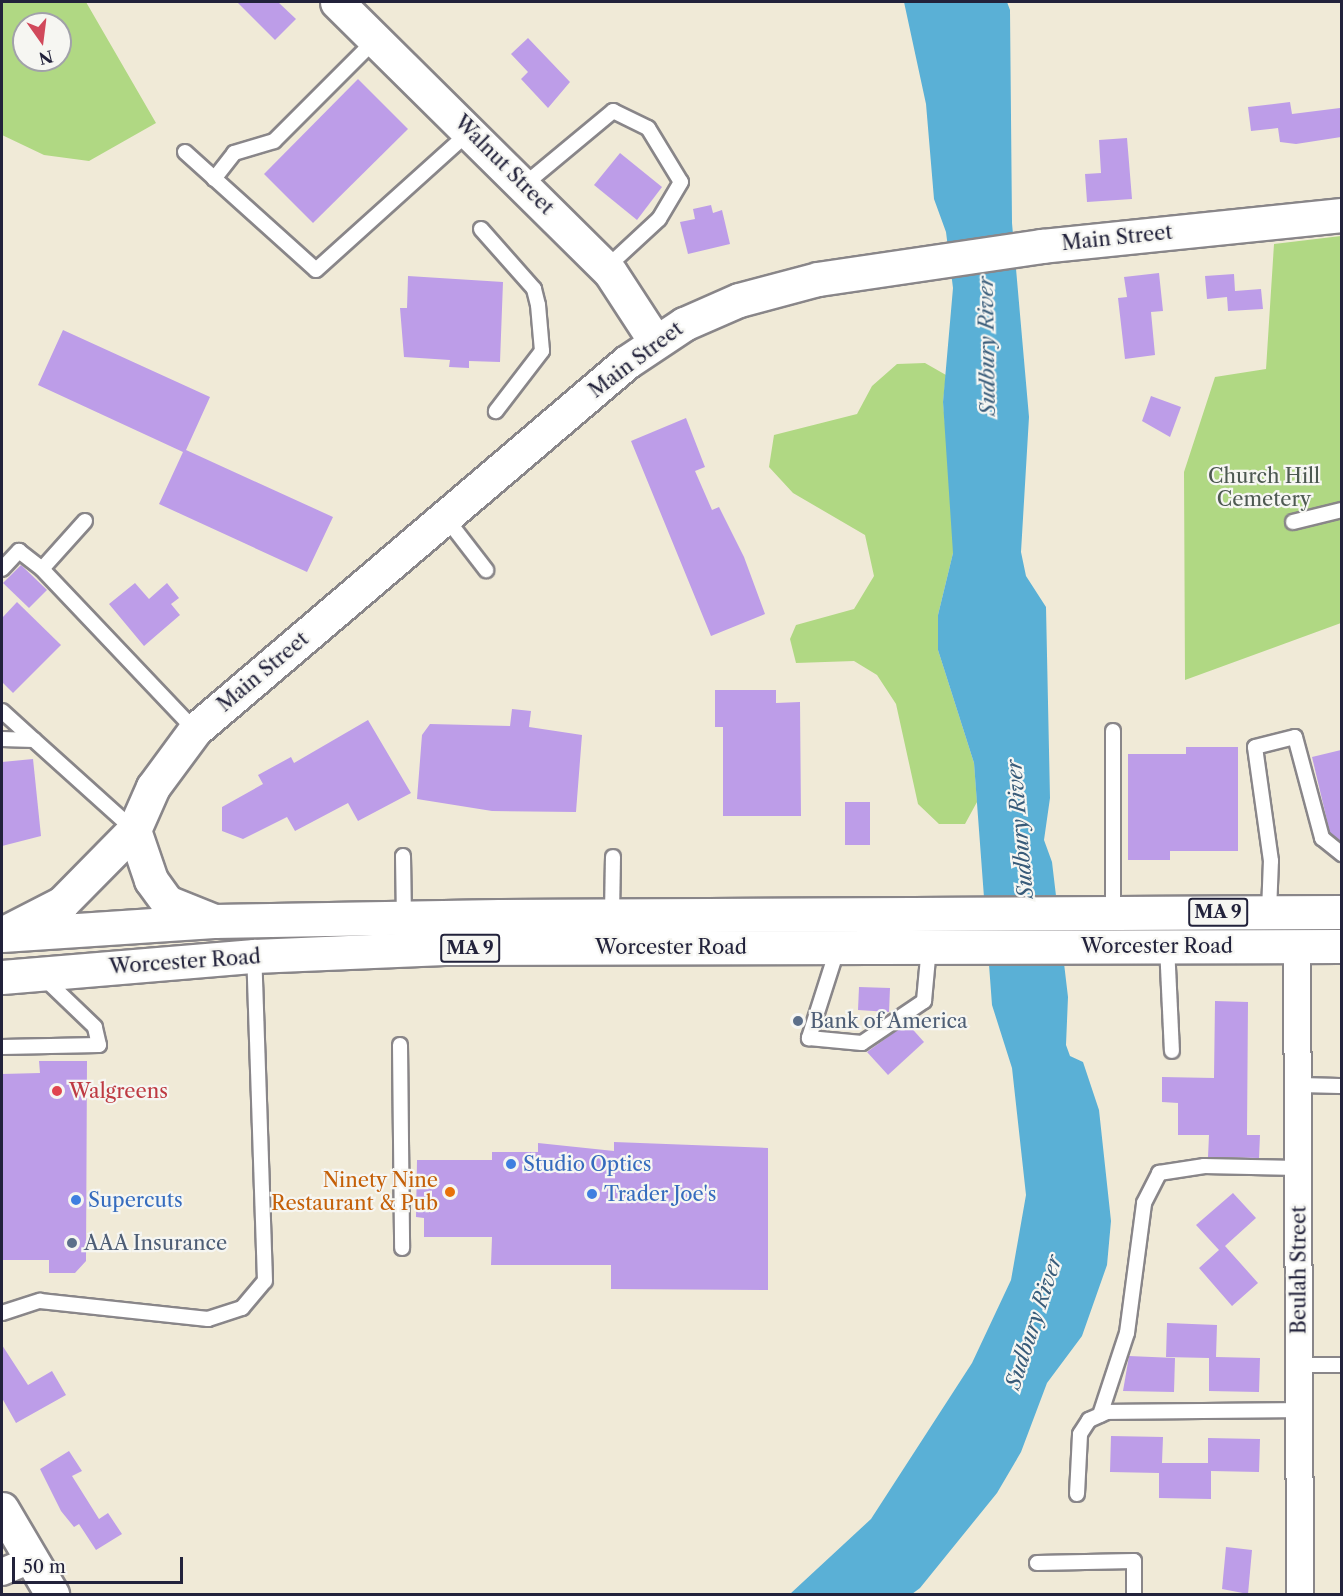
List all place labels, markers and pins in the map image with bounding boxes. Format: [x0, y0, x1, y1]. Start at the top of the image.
place label: Bank of America [810, 1009, 969, 1033]
marker: Bank of America [791, 1014, 805, 1028]
place label: Walgreens [69, 1079, 168, 1103]
marker: Walgreens [50, 1084, 64, 1098]
place label: Studio Optics [523, 1152, 652, 1176]
marker: Studio Optics [504, 1157, 518, 1171]
place label: Ninety Nine Restaurant & Pub [271, 1168, 438, 1215]
place label: Trader Joe's [604, 1182, 717, 1206]
marker: Ninety Nine Restaurant & Pub [443, 1185, 457, 1199]
marker: Trader Joe's [585, 1187, 599, 1201]
place label: Supercuts [88, 1188, 183, 1212]
marker: Supercuts [69, 1193, 83, 1207]
place label: AAA Insurance [84, 1231, 228, 1255]
marker: AAA Insurance [65, 1236, 79, 1250]

